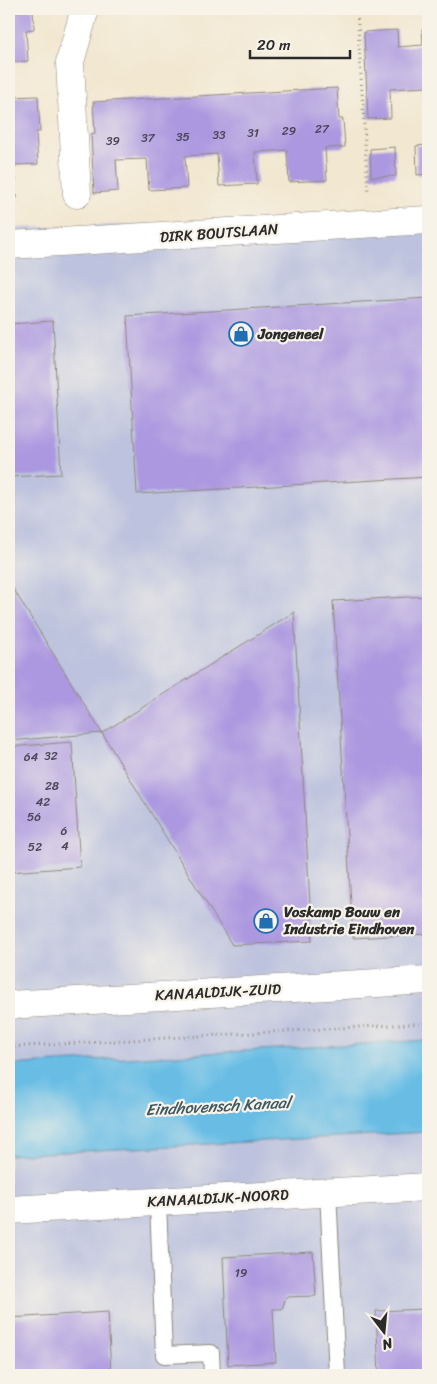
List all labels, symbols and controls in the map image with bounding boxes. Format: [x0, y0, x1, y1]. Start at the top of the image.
scale bar [250, 28, 350, 60]
text: 20 m [257, 32, 291, 58]
house number: 27 [315, 118, 330, 140]
house number: 29 [282, 120, 296, 142]
house number: 31 [247, 122, 259, 144]
house number: 33 [212, 124, 226, 146]
house number: 35 [176, 126, 190, 148]
house number: 37 [141, 127, 156, 149]
house number: 39 [106, 130, 120, 152]
street label: DIRK BOUTSLAAN [159, 216, 280, 250]
shop icon: Jongeneel [228, 321, 254, 347]
place label: Jongeneel [257, 321, 324, 347]
house number: 32 [44, 745, 58, 767]
house number: 64 [24, 746, 39, 768]
house number: 28 [45, 775, 59, 797]
house number: 42 [36, 791, 50, 813]
house number: 56 [27, 806, 41, 828]
house number: 6 [61, 820, 68, 842]
house number: 4 [61, 835, 69, 857]
house number: 52 [28, 836, 42, 858]
place label: Voskamp Bouw en Industrie Eindhoven [283, 899, 415, 942]
shop icon: Voskamp Bouw en Industrie Eindhoven [253, 908, 279, 934]
street label: KANAALDIJK-ZUID [154, 976, 282, 1008]
water label: Eindhovensch Kanaal [145, 1088, 294, 1124]
street label: KANAALDIJK-NOORD [147, 1181, 290, 1215]
house number: 19 [235, 1262, 247, 1284]
north arrow [360, 1306, 410, 1356]
text: N [379, 1330, 397, 1357]

